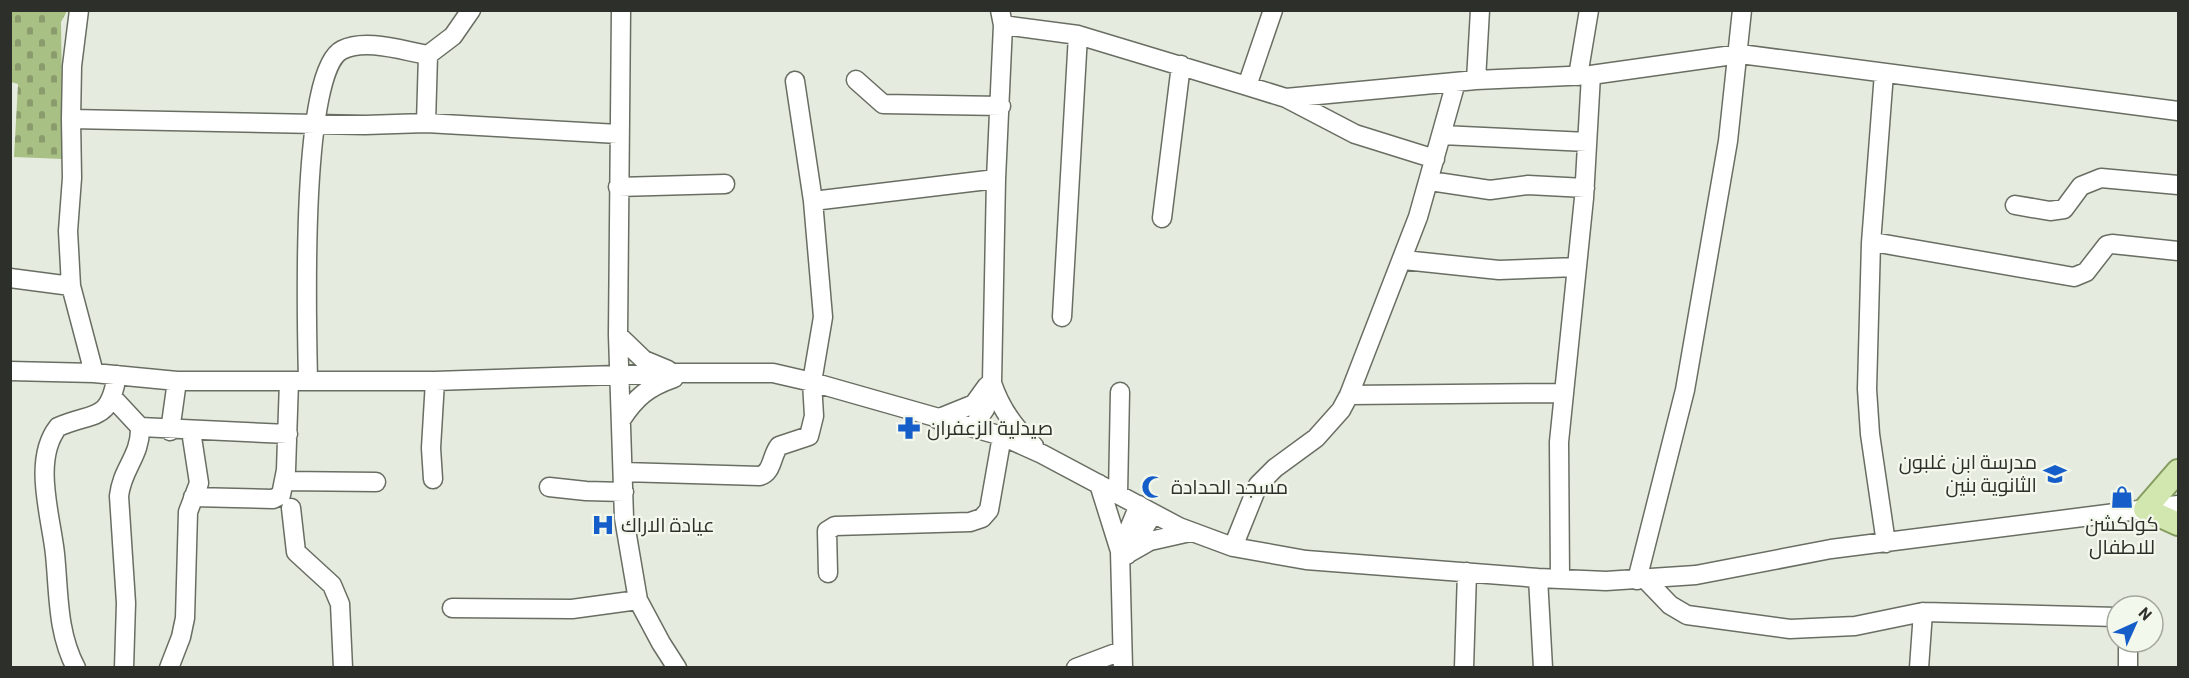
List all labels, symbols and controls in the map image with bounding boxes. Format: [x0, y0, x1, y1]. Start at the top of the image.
pharmacy icon: صيدلية الزعفران [896, 415, 922, 441]
place label: صيدلية الزعفران [927, 415, 1053, 441]
place label: مدرسة ابن غلبون الثانوية بنين [1899, 449, 2037, 498]
school or university icon: مدرسة ابن غلبون الثانوية بنين [2042, 461, 2068, 487]
mosque icon: مسجد الحدادة [1140, 474, 1166, 500]
place label: مسجد الحدادة [1171, 474, 1288, 498]
shop icon: كولكشن للاطفال [2109, 484, 2135, 510]
place label: كولكشن للاطفال [2085, 511, 2159, 560]
hospital icon: عيادة الاراك [590, 512, 616, 538]
place label: عيادة الاراك [621, 512, 715, 537]
north arrow [2105, 594, 2165, 654]
text: N [2135, 603, 2156, 624]

